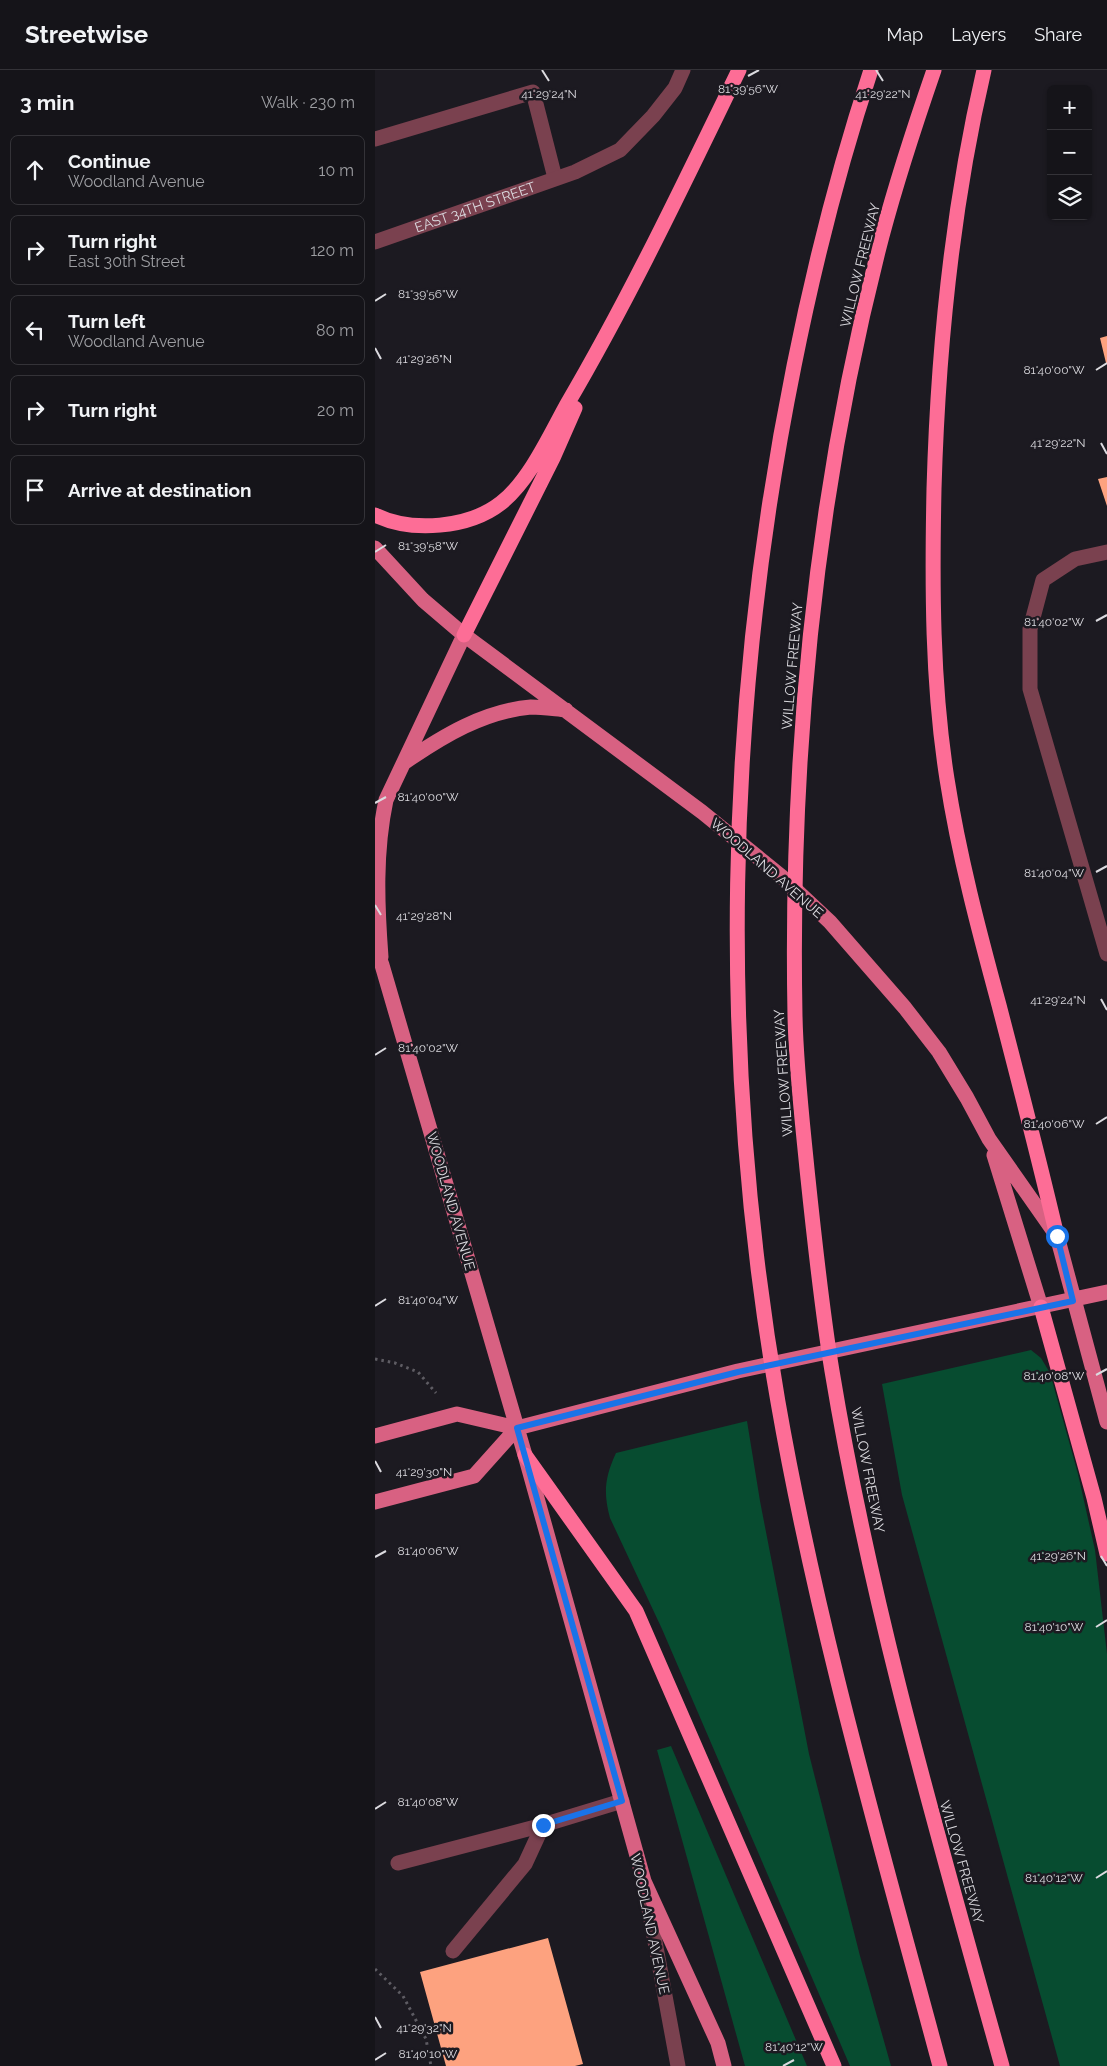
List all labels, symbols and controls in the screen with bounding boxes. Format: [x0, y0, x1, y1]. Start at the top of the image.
text: Streetwise [25, 20, 148, 49]
text: Map [887, 24, 923, 45]
text: Layers [951, 24, 1006, 45]
text: Share [1034, 24, 1082, 45]
text: 81°39'56"W [718, 82, 779, 96]
map controls [1047, 85, 1092, 220]
button: + [1047, 85, 1092, 130]
text: 41°29'24"N [521, 87, 577, 101]
text: 41°29'22"N [855, 87, 911, 101]
text: 3 min [20, 90, 74, 115]
text: Walk · 230 m [261, 93, 355, 112]
button: − [1047, 130, 1092, 175]
text: Continue [68, 150, 151, 172]
icon: ahead [21, 156, 49, 184]
text: 10 m [319, 161, 354, 180]
text: Woodland Avenue [68, 172, 205, 191]
button: layers [1047, 175, 1092, 220]
street label: EAST 34TH STREET [413, 178, 538, 235]
street label: WILLOW FREEWAY [837, 201, 883, 329]
text: Turn right [68, 230, 157, 252]
icon: right [21, 236, 49, 264]
text: 120 m [310, 241, 354, 260]
text: East 30th Street [68, 252, 185, 271]
text: 81°39'56"W [398, 287, 459, 301]
text: Turn left [68, 310, 145, 332]
icon: left [21, 316, 49, 344]
text: 80 m [316, 321, 354, 340]
text: Woodland Avenue [68, 332, 205, 351]
text: 41°29'26"N [396, 352, 452, 366]
text: 81°40'00"W [1024, 363, 1085, 377]
icon: right [21, 396, 49, 424]
text: Turn right [68, 399, 157, 421]
text: 20 m [317, 401, 354, 420]
text: 41°29'22"N [1030, 436, 1086, 450]
icon: arrive [21, 476, 49, 504]
text: Arrive at destination [68, 479, 252, 501]
text: 81°39'58"W [398, 539, 458, 553]
street label: WILLOW FREEWAY [778, 602, 806, 730]
text: 81°40'02"W [1024, 615, 1084, 629]
text: 81°40'00"W [398, 790, 459, 804]
street label: WOODLAND AVENUE [708, 815, 826, 921]
text: 81°40'04"W [1024, 866, 1085, 880]
text: 41°29'28"N [396, 909, 452, 923]
text: 41°29'24"N [1030, 993, 1086, 1007]
street label: WILLOW FREEWAY [771, 1009, 795, 1137]
text: 81°40'02"W [398, 1041, 458, 1055]
text: 81°40'06"W [1024, 1117, 1085, 1131]
street label: WOODLAND AVENUE [424, 1130, 478, 1272]
route start [1046, 1225, 1069, 1248]
text: 81°40'04"W [398, 1293, 459, 1307]
text: 81°40'08"W [1024, 1369, 1085, 1383]
street label: WILLOW FREEWAY [848, 1406, 888, 1534]
text: 41°29'30"N [396, 1465, 452, 1479]
text: 81°40'06"W [398, 1544, 459, 1558]
text: 41°29'26"N [1030, 1549, 1086, 1563]
text: 81°40'10"W [1025, 1620, 1084, 1634]
text: 81°40'08"W [398, 1795, 459, 1809]
street label: WILLOW FREEWAY [937, 1798, 987, 1926]
route end [532, 1814, 555, 1837]
street label: WOODLAND AVENUE [627, 1852, 673, 1996]
text: 81°40'12"W [1025, 1871, 1083, 1885]
text: 41°29'32"N [396, 2021, 452, 2035]
text: 81°40'12"W [765, 2040, 823, 2054]
text: 81°40'10"W [399, 2047, 458, 2061]

